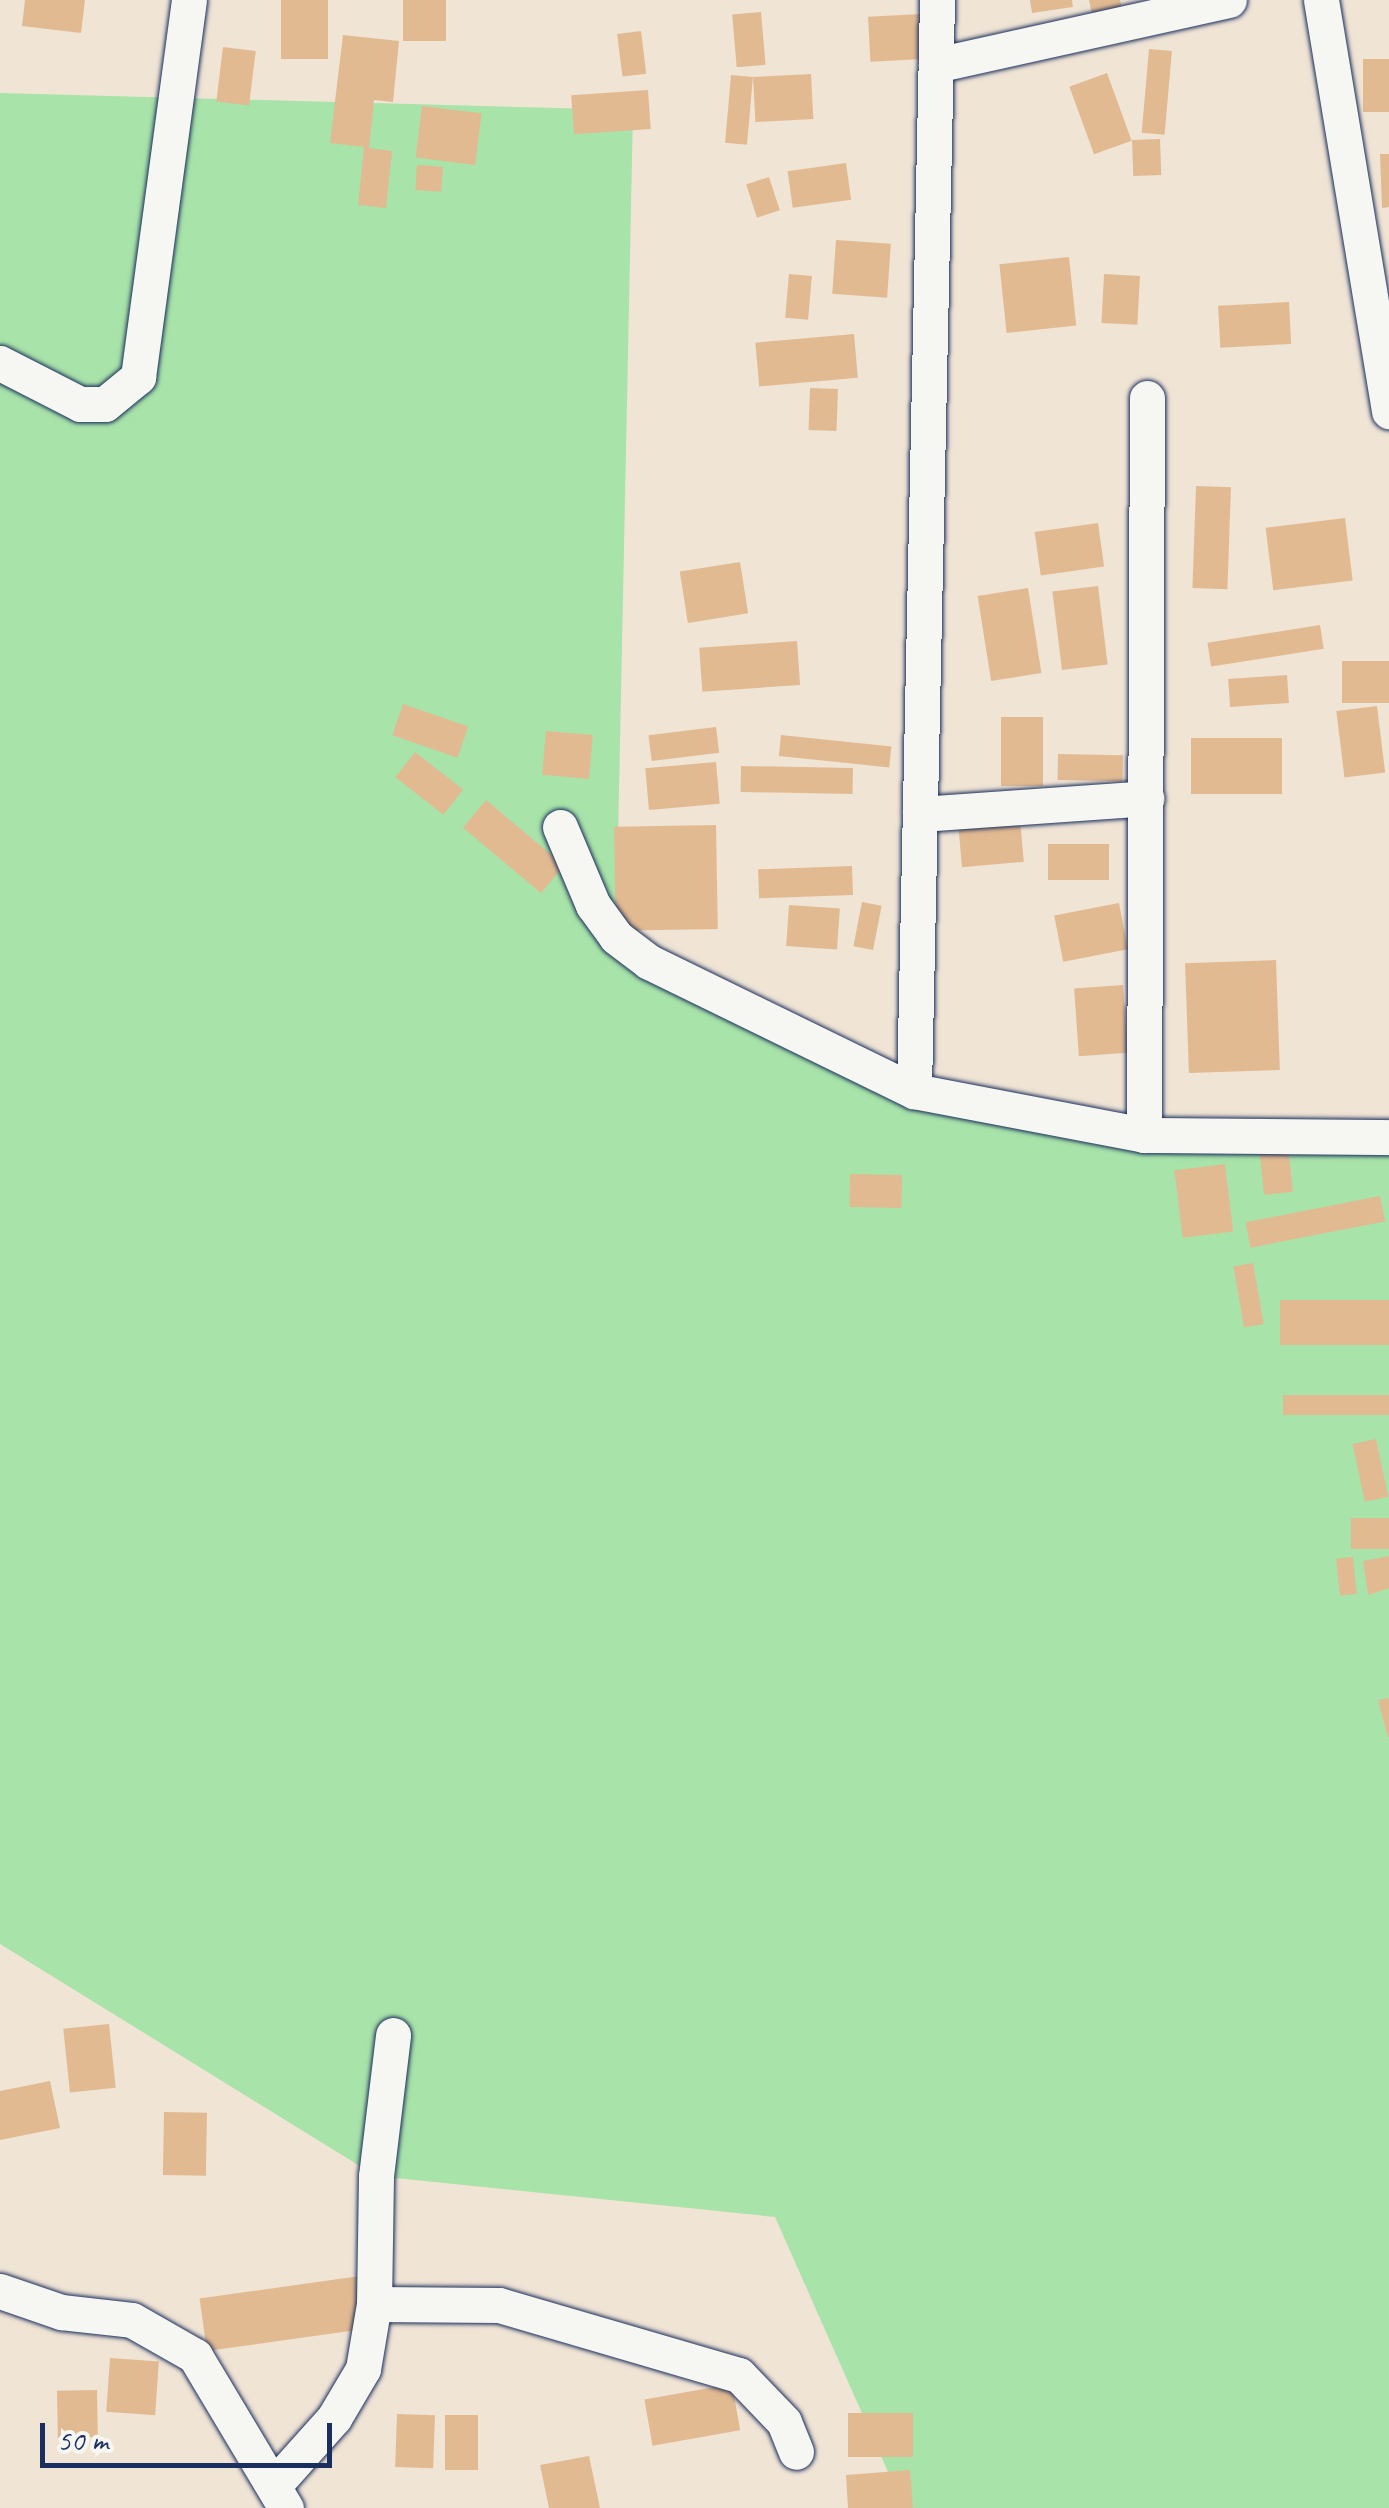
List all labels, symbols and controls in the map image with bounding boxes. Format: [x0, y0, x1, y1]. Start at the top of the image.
scale bar [45, 2403, 338, 2465]
text: 50 m [57, 2421, 108, 2459]

